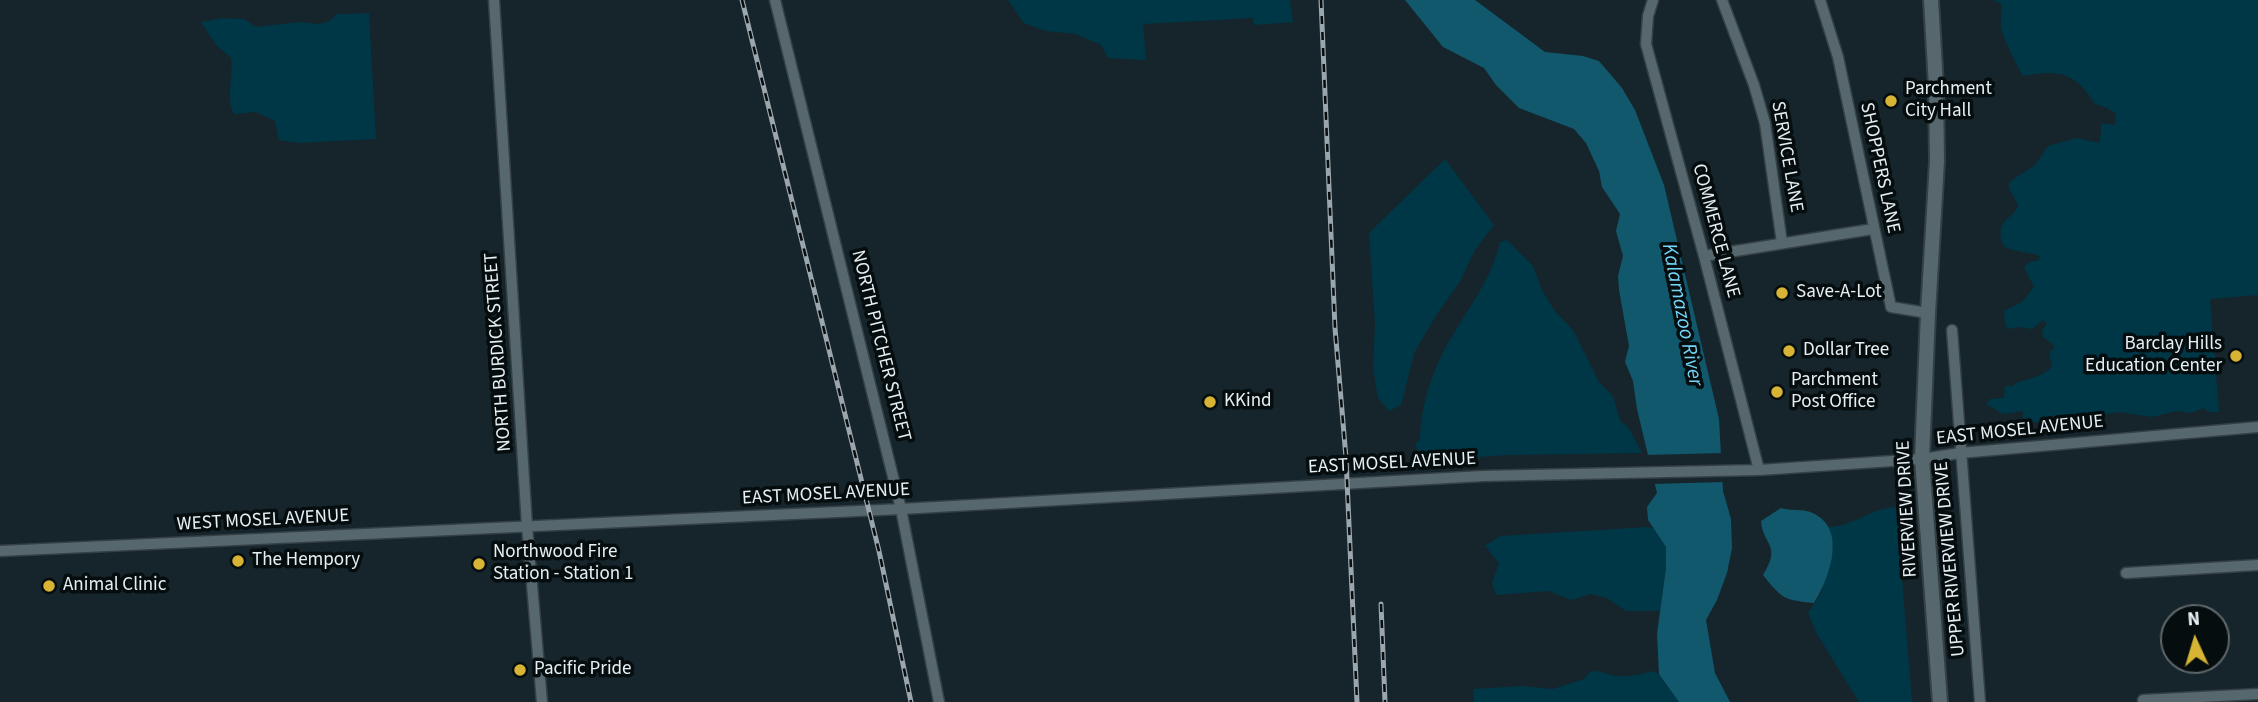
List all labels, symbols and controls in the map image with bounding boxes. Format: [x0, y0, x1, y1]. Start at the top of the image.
place label: Parchment City Hall [1905, 79, 1992, 123]
marker: Parchment City Hall [1883, 93, 1899, 109]
street label: SERVICE LANE [1765, 100, 1807, 214]
street label: SHOPPERS LANE [1854, 101, 1904, 235]
street label: COMMERCE LANE [1686, 161, 1744, 301]
water label: Kalamazoo River [1655, 242, 1707, 388]
street label: NORTH PITCHER STREET [845, 248, 915, 444]
street label: NORTH BURDICK STREET [481, 252, 517, 452]
place label: Save-A-Lot [1796, 282, 1882, 304]
marker: Save-A-Lot [1774, 285, 1790, 301]
place label: Barclay Hills Education Center [2085, 334, 2222, 378]
place label: Dollar Tree [1803, 340, 1889, 362]
marker: Dollar Tree [1781, 343, 1797, 359]
marker: Barclay Hills Education Center [2228, 348, 2244, 364]
place label: Parchment Post Office [1791, 370, 1878, 414]
marker: Parchment Post Office [1769, 384, 1785, 400]
place label: KKind [1224, 391, 1272, 413]
marker: KKind [1202, 394, 1218, 410]
street label: EAST MOSEL AVENUE [1935, 411, 2105, 451]
street label: RIVERVIEW DRIVE [1893, 440, 1923, 578]
street label: EAST MOSEL AVENUE [1307, 448, 1477, 480]
street label: UPPER RIVERVIEW DRIVE [1931, 461, 1971, 657]
street label: EAST MOSEL AVENUE [741, 479, 911, 511]
street label: WEST MOSEL AVENUE [176, 505, 350, 537]
place label: Northwood Fire Station - Station 1 [493, 542, 633, 586]
place label: The Hempory [252, 550, 360, 572]
marker: The Hempory [230, 553, 246, 569]
marker: Northwood Fire Station - Station 1 [471, 556, 487, 572]
place label: Animal Clinic [63, 575, 166, 597]
marker: Animal Clinic [41, 578, 57, 594]
north arrow [2160, 604, 2230, 674]
text: N [2186, 606, 2201, 633]
place label: Pacific Pride [534, 659, 632, 681]
marker: Pacific Pride [512, 662, 528, 678]

